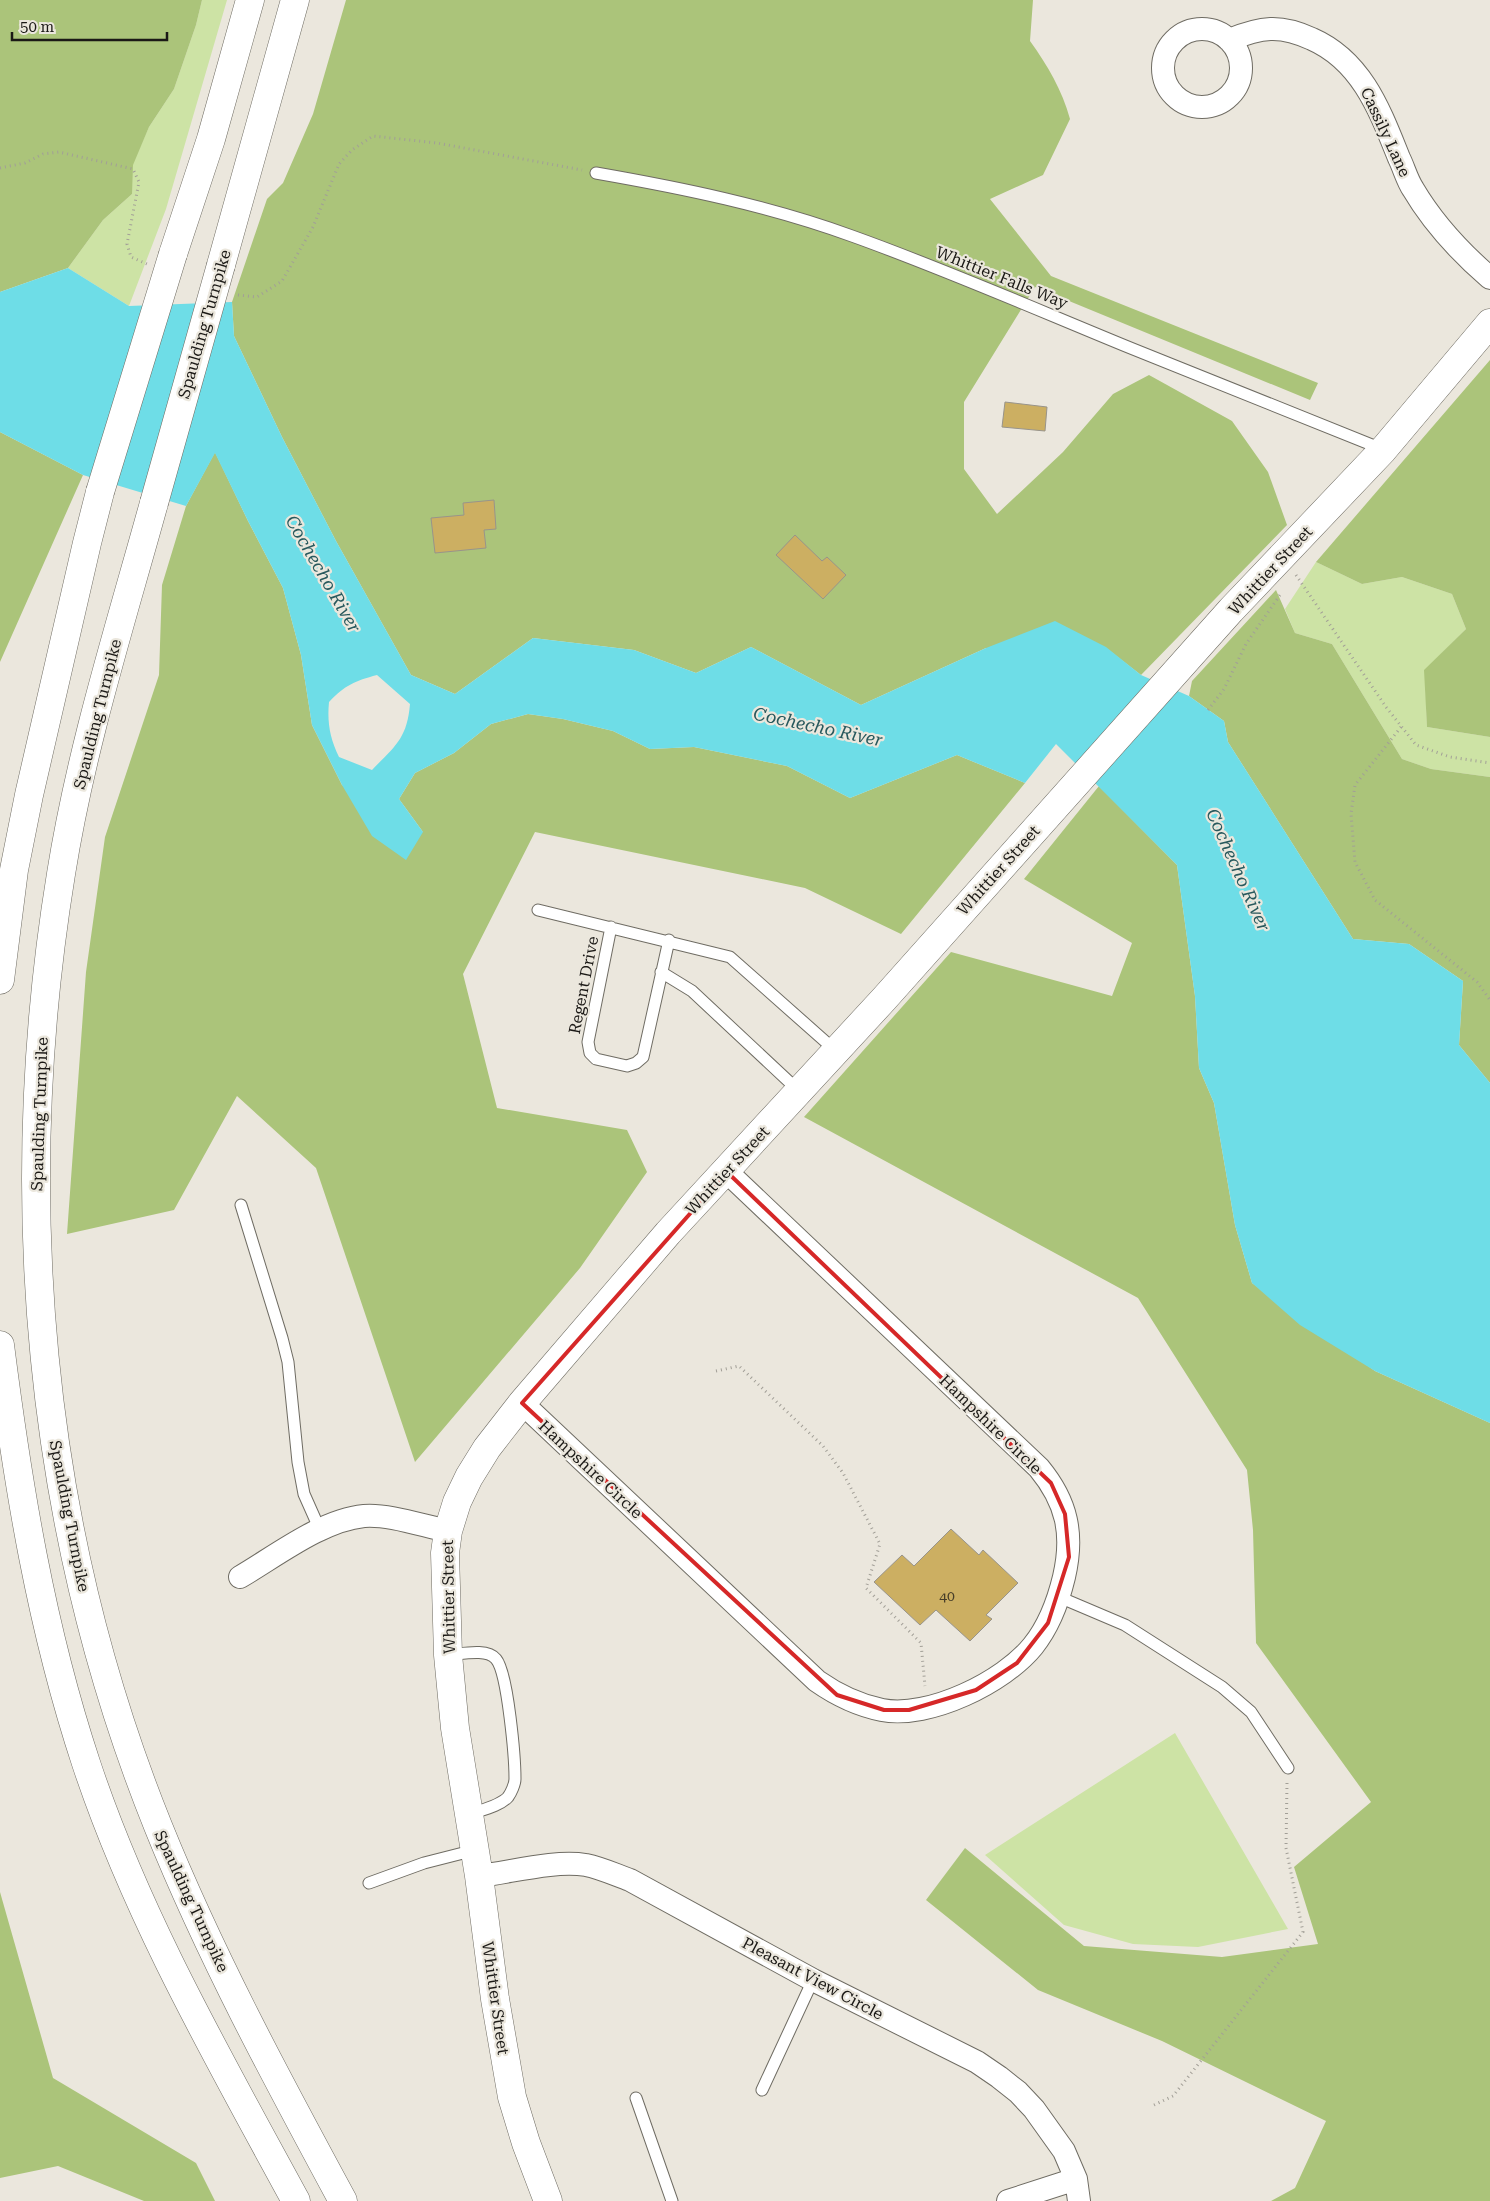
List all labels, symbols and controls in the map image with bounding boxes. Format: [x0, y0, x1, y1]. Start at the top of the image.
scale bar [12, 10, 168, 42]
text: 50 m [20, 18, 55, 36]
street label: Cassily Lane [1357, 84, 1415, 180]
street label: Whittier Falls Way [933, 242, 1071, 313]
street label: Spaulding Turnpike [174, 247, 235, 401]
water label: Cochecho River [281, 511, 366, 636]
street label: Whittier Street [1224, 522, 1316, 619]
street label: Spaulding Turnpike [70, 637, 125, 791]
water label: Cochecho River [752, 703, 885, 751]
water label: Cochecho River [1202, 805, 1275, 935]
street label: Whittier Street [953, 821, 1044, 919]
street label: Regent Drive [565, 934, 602, 1036]
street label: Spaulding Turnpike [27, 1036, 52, 1191]
street label: Whittier Street [681, 1122, 773, 1219]
street label: Hampshire Circle [935, 1371, 1046, 1478]
street label: Hampshire Circle [535, 1416, 647, 1522]
street label: Spaulding Turnpike [45, 1439, 94, 1594]
street label: Whittier Street [438, 1540, 459, 1654]
house number: 40 [939, 1588, 955, 1604]
street label: Spaulding Turnpike [150, 1827, 233, 1975]
street label: Pleasant View Circle [739, 1933, 887, 2024]
street label: Whittier Street [478, 1940, 513, 2056]

